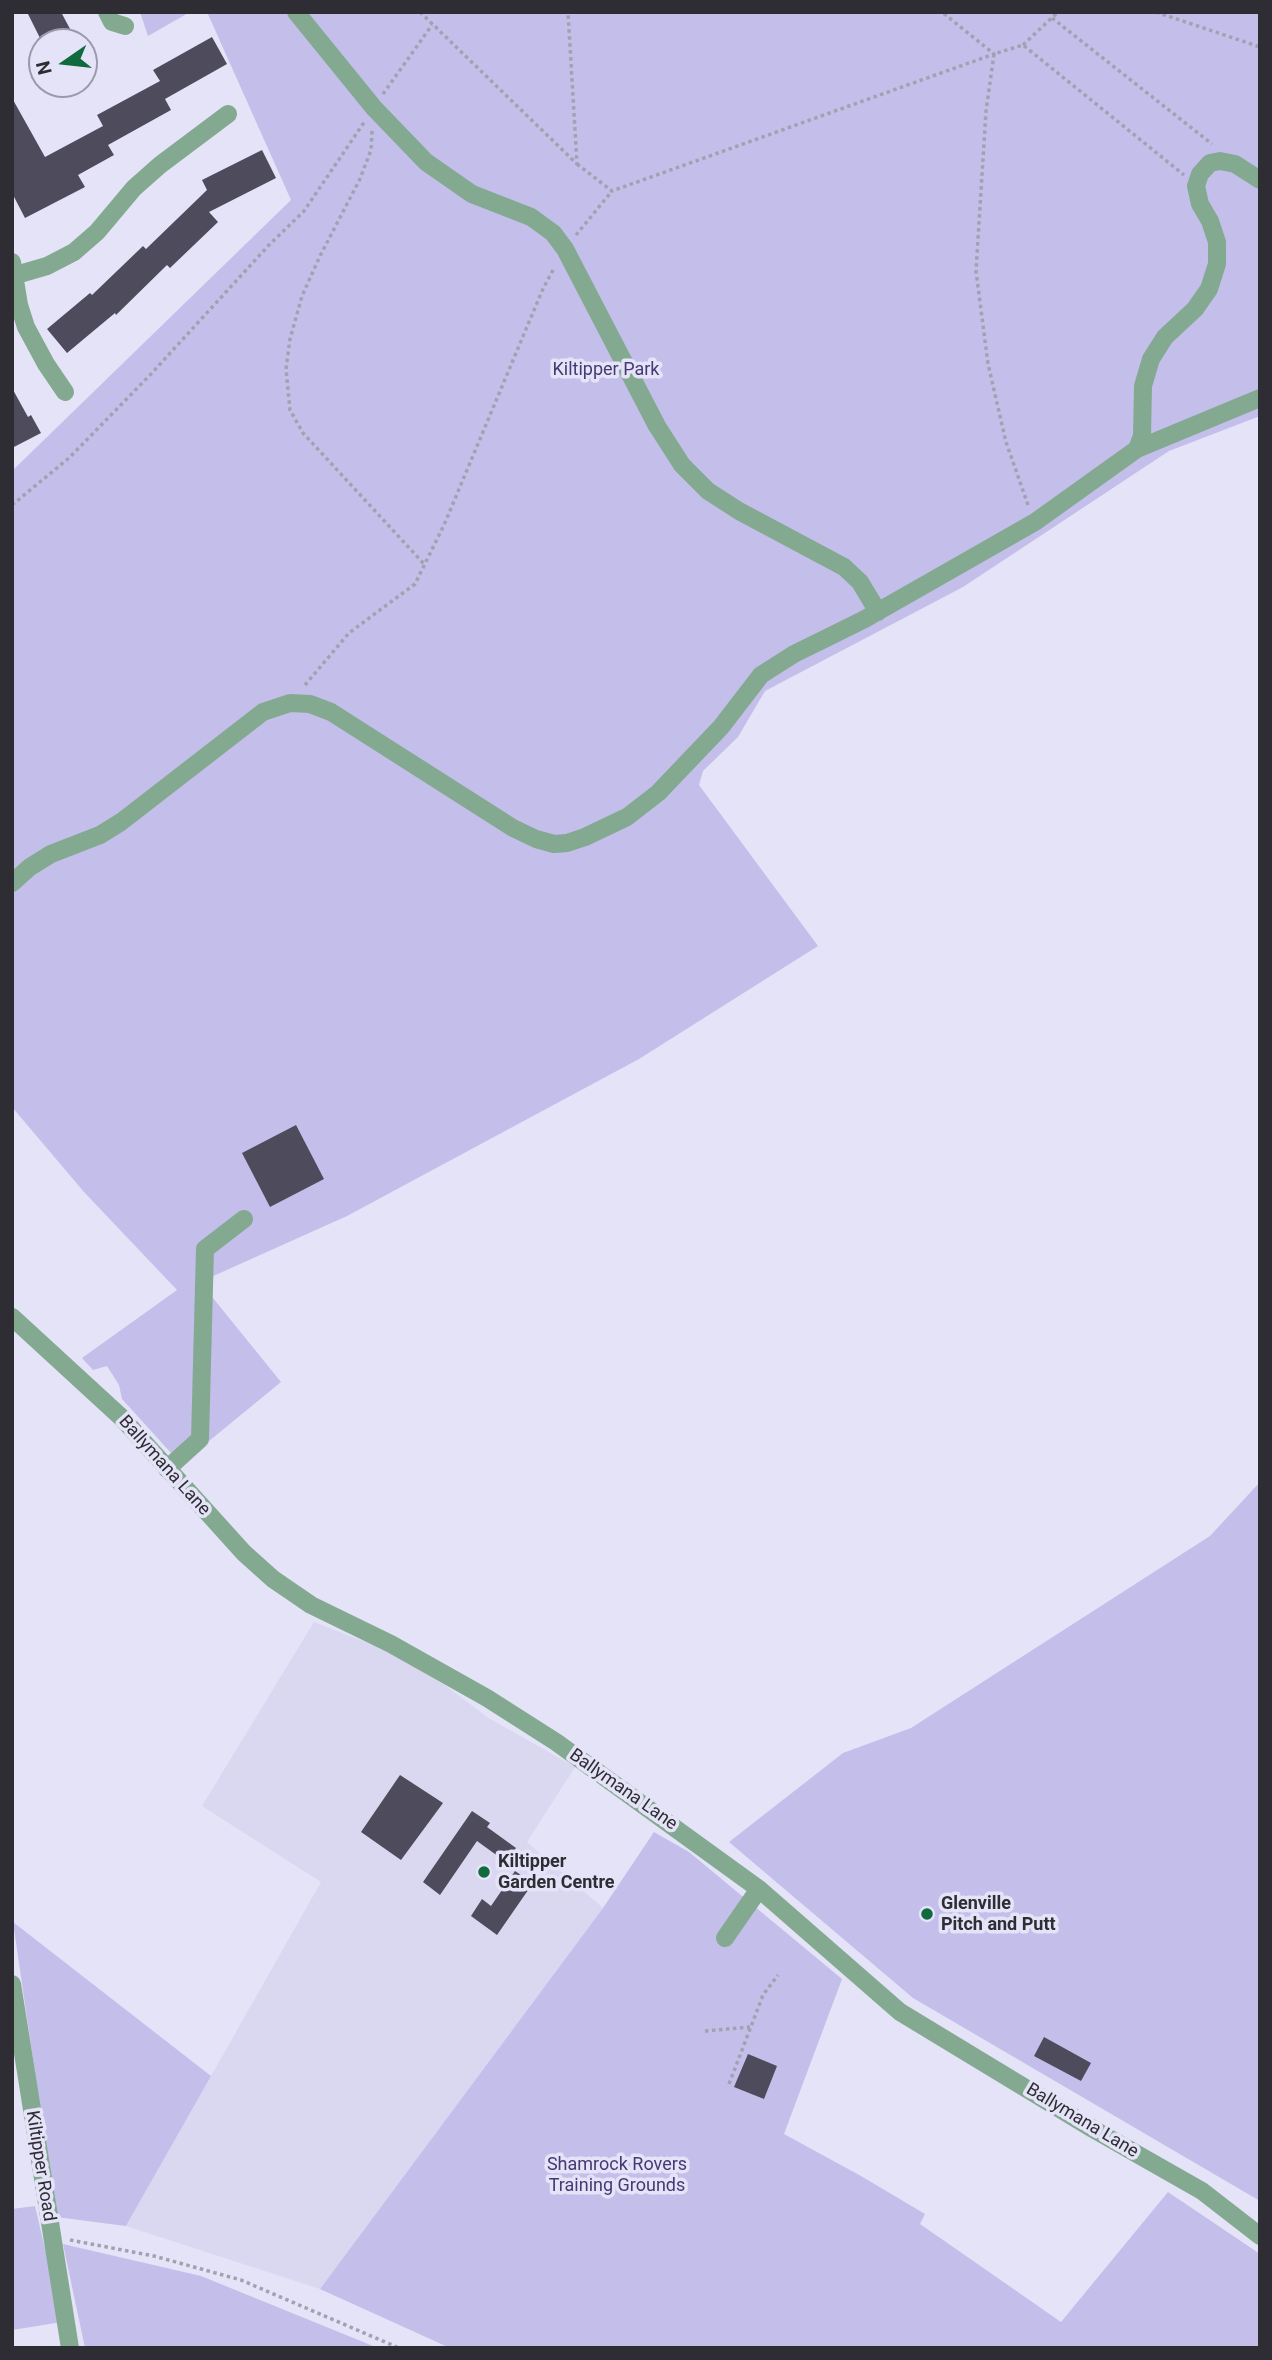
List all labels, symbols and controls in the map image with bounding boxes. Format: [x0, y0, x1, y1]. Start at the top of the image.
north arrow [28, 28, 98, 98]
text: N [31, 58, 57, 77]
park label: Kiltipper Park [553, 359, 659, 381]
street label: Ballymana Lane [113, 1412, 215, 1520]
street label: Ballymana Lane [565, 1745, 681, 1835]
place label: Kiltipper Garden Centre [498, 1851, 615, 1894]
marker: Kiltipper Garden Centre [476, 1864, 492, 1880]
place label: Glenville Pitch and Putt [941, 1893, 1056, 1936]
marker: Glenville Pitch and Putt [919, 1906, 935, 1922]
street label: Ballymana Lane [1022, 2079, 1142, 2163]
street label: Kiltipper Road [21, 2109, 59, 2223]
park label: Shamrock Rovers Training Grounds [547, 2154, 687, 2196]

